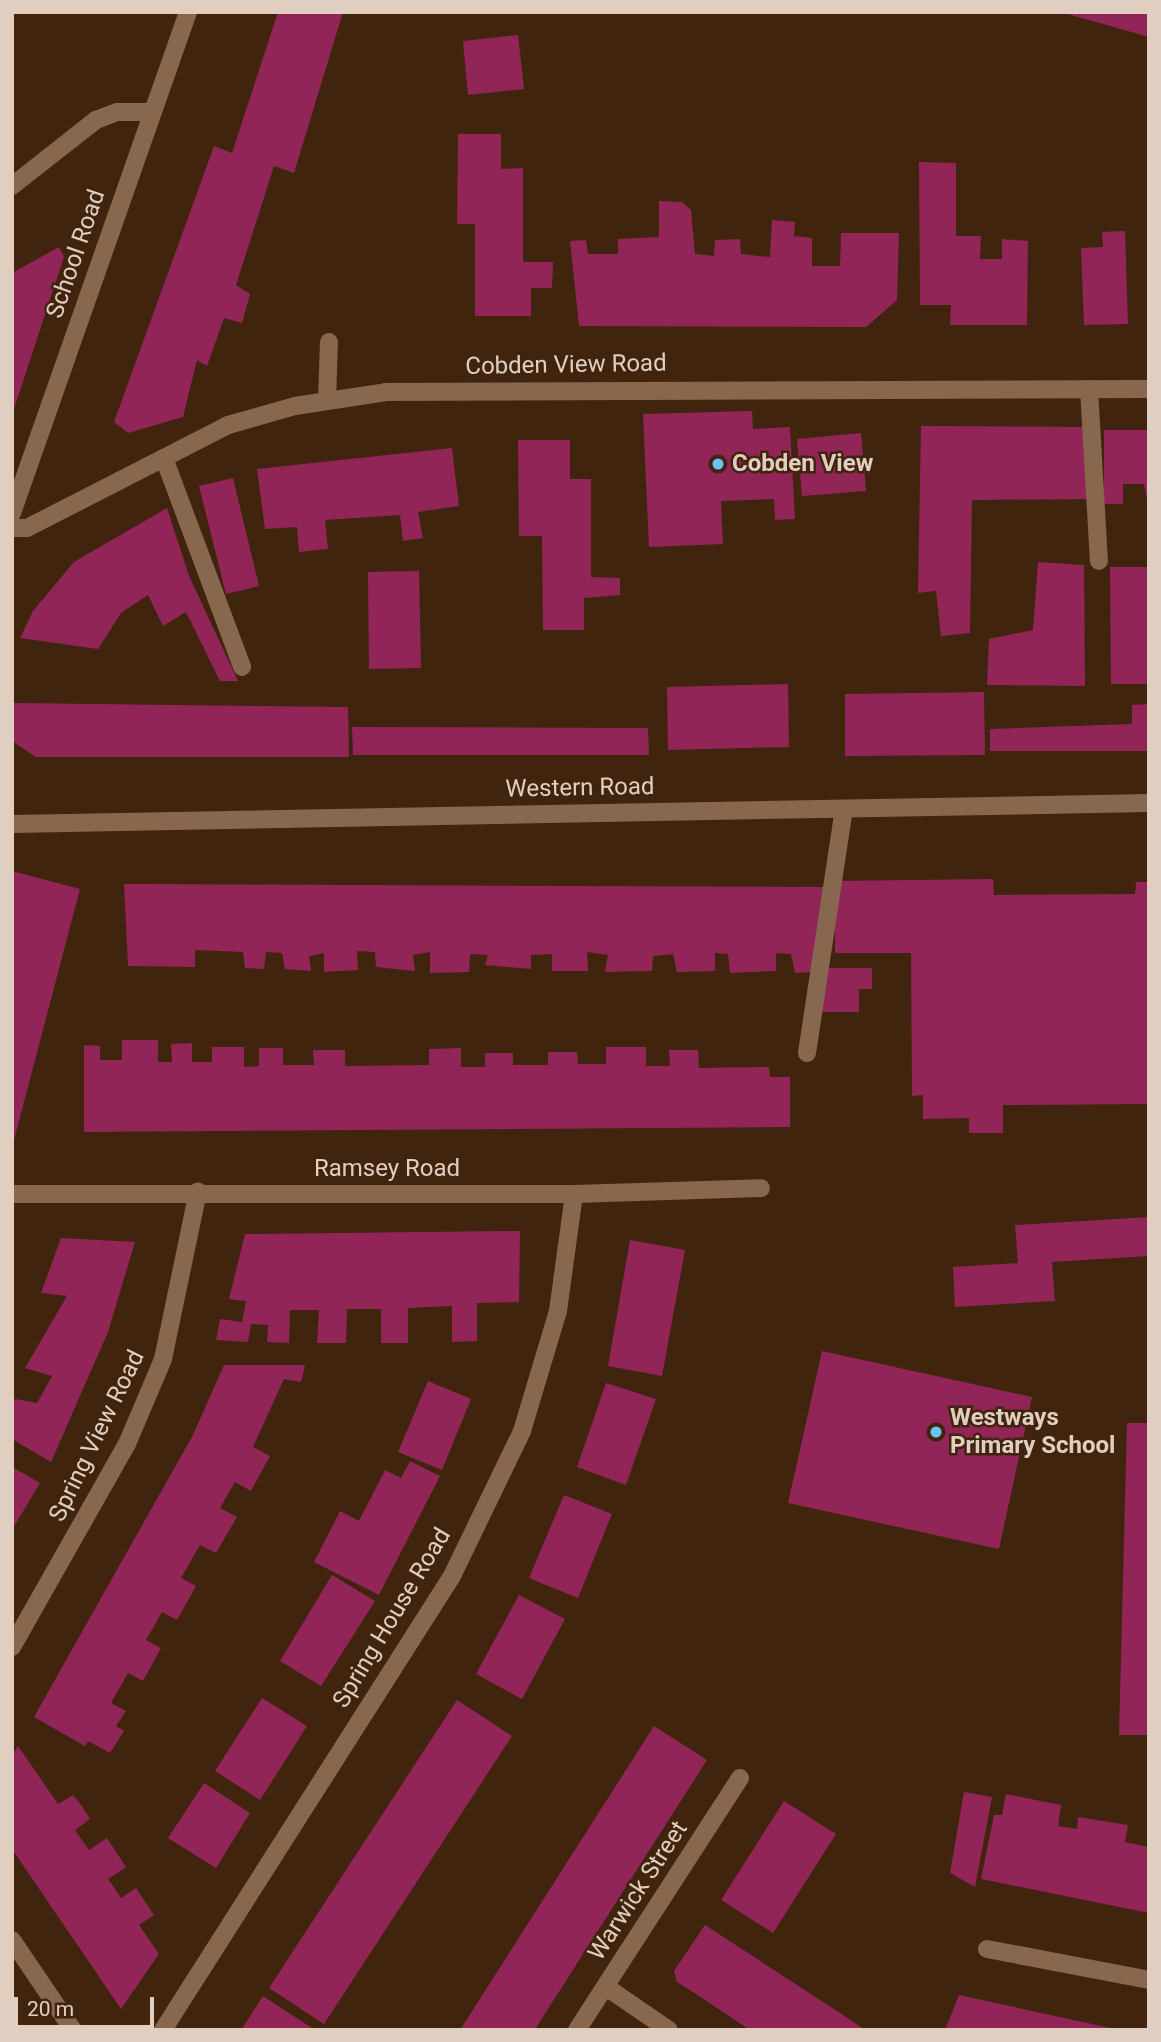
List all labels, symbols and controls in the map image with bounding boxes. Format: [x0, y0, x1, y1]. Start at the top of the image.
street label: School Road [41, 186, 111, 322]
street label: Cobden View Road [465, 349, 667, 381]
place label: Cobden View [732, 450, 873, 478]
marker: Cobden View [710, 456, 726, 472]
street label: Western Road [505, 772, 655, 804]
street label: Ramsey Road [314, 1155, 460, 1183]
street label: Spring View Road [43, 1346, 151, 1526]
place label: Westways Primary School [950, 1404, 1115, 1460]
marker: Westways Primary School [928, 1424, 944, 1440]
street label: Spring House Road [327, 1523, 457, 1713]
street label: Warwick Street [582, 1816, 694, 1966]
scale bar [18, 1982, 158, 2026]
text: 20 m [27, 1997, 74, 2021]

